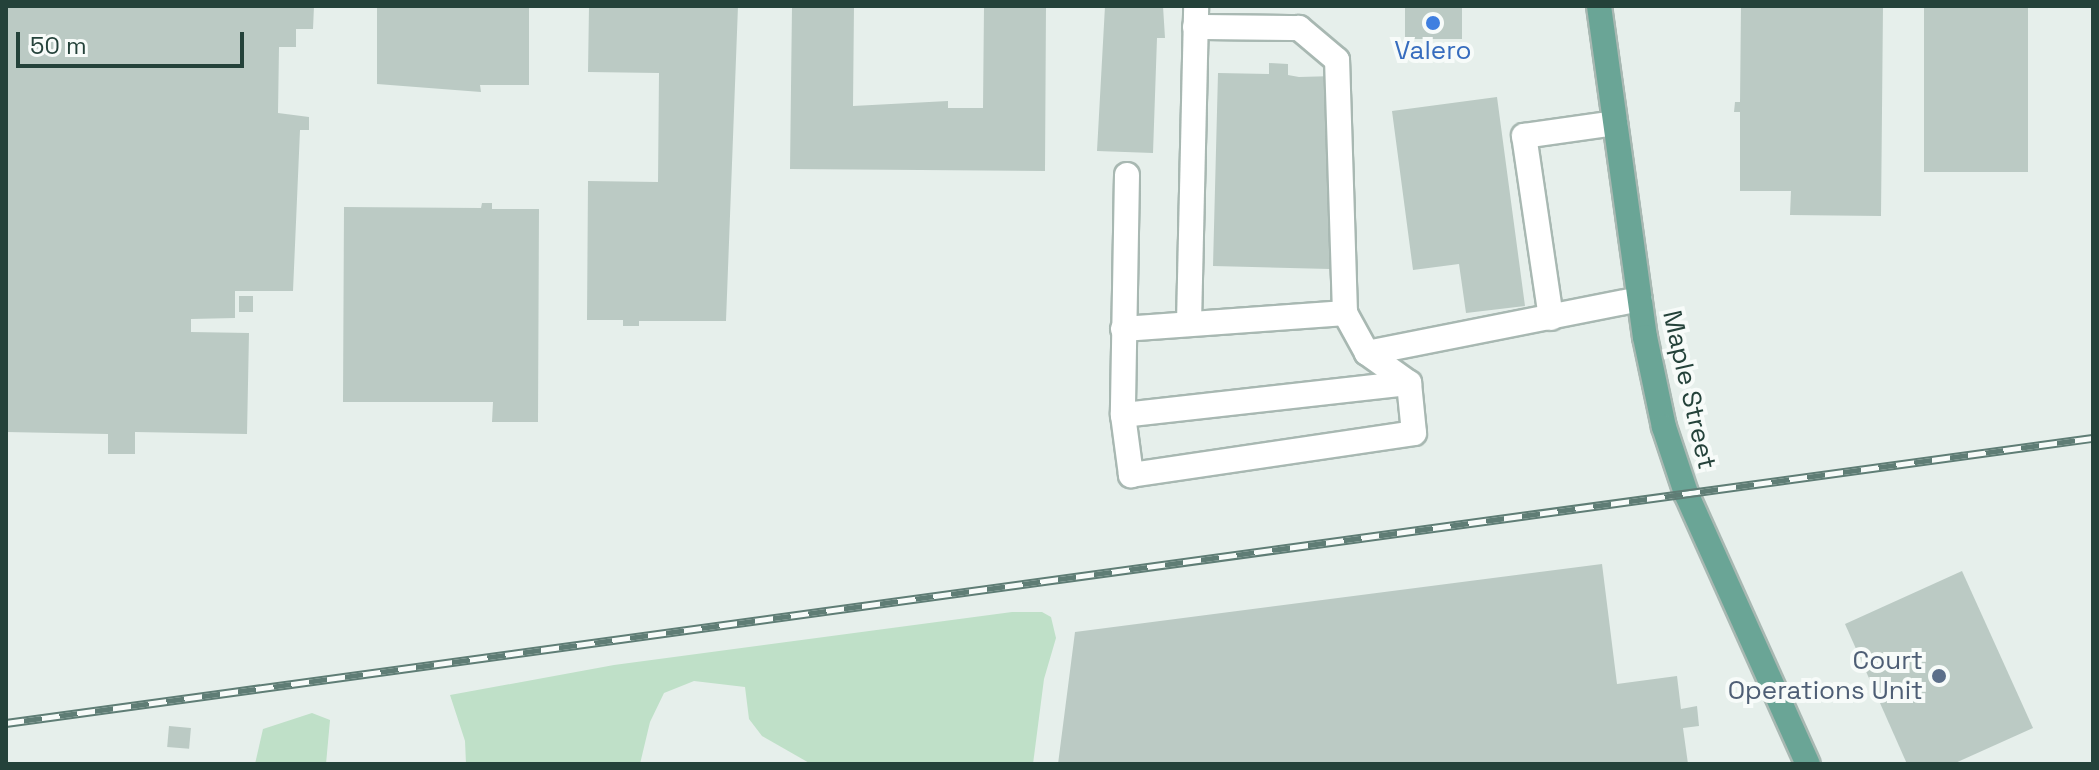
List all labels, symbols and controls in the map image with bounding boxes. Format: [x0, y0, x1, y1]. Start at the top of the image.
marker: Valero [1424, 14, 1442, 32]
scale bar [20, 16, 248, 66]
text: 50 m [30, 30, 87, 61]
place label: Valero [1394, 35, 1472, 67]
street label: Maple Street [1656, 308, 1722, 472]
place label: Court Operations Unit [1728, 645, 1923, 706]
marker: Court Operations Unit [1930, 667, 1948, 685]

